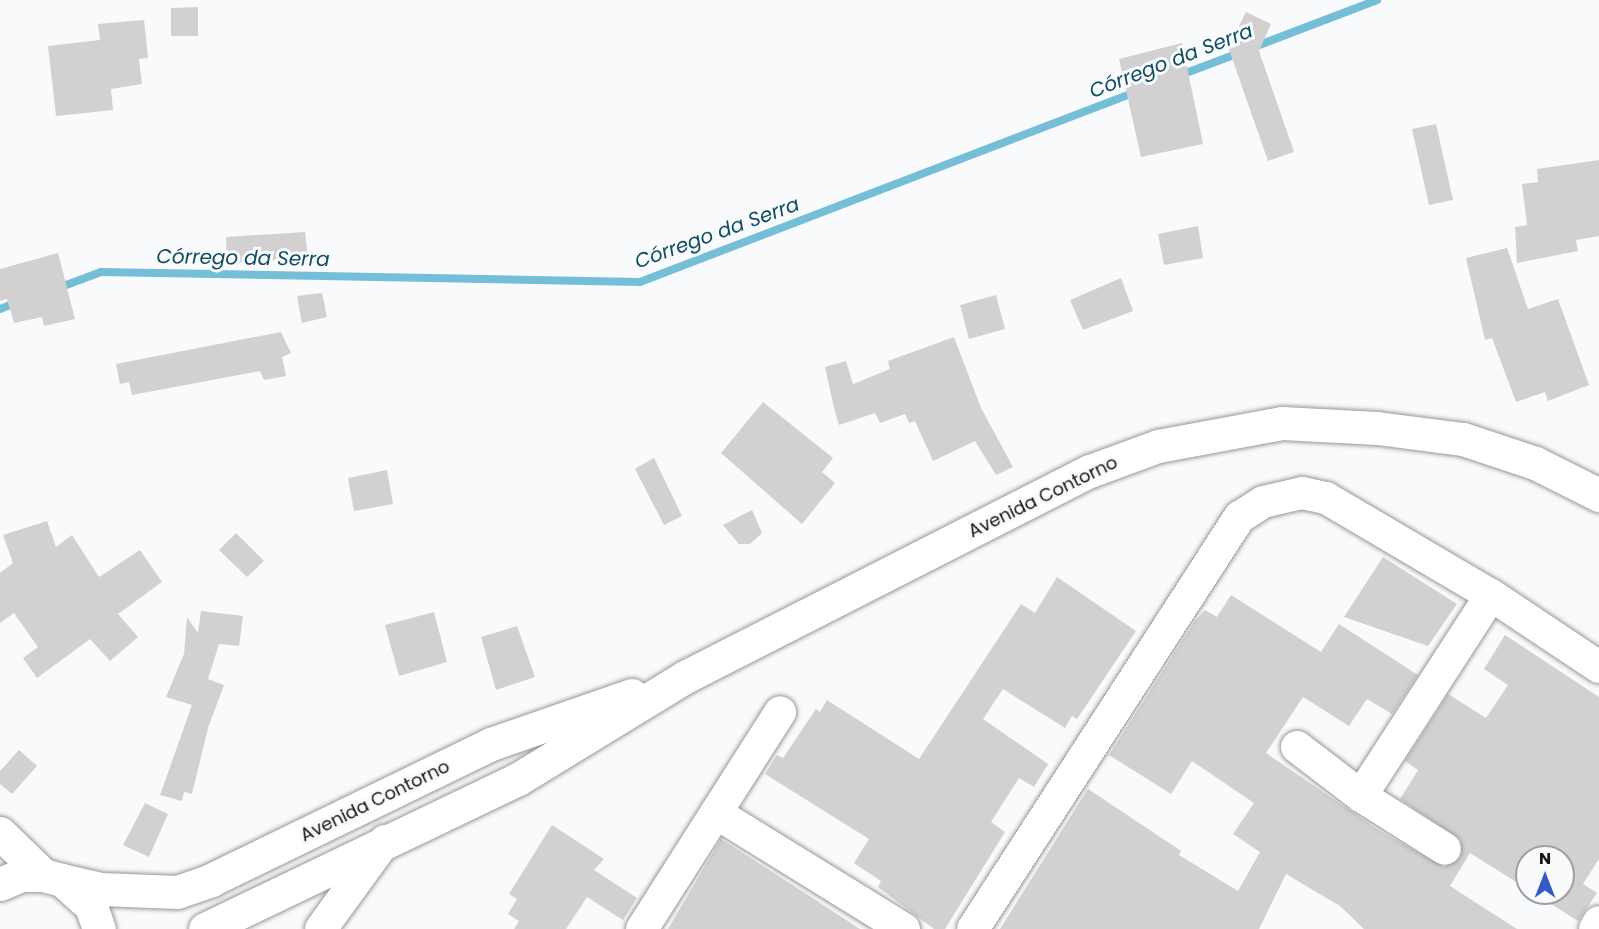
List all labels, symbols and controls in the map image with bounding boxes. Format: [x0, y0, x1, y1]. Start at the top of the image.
water label: Córrego da Serra [1086, 19, 1256, 103]
water label: Córrego da Serra [631, 192, 803, 274]
water label: Córrego da Serra [156, 244, 330, 272]
street label: Avenida Contorno [965, 452, 1121, 542]
street label: Avenida Contorno [297, 756, 453, 846]
north arrow [1515, 845, 1575, 905]
text: N [1539, 847, 1551, 870]

